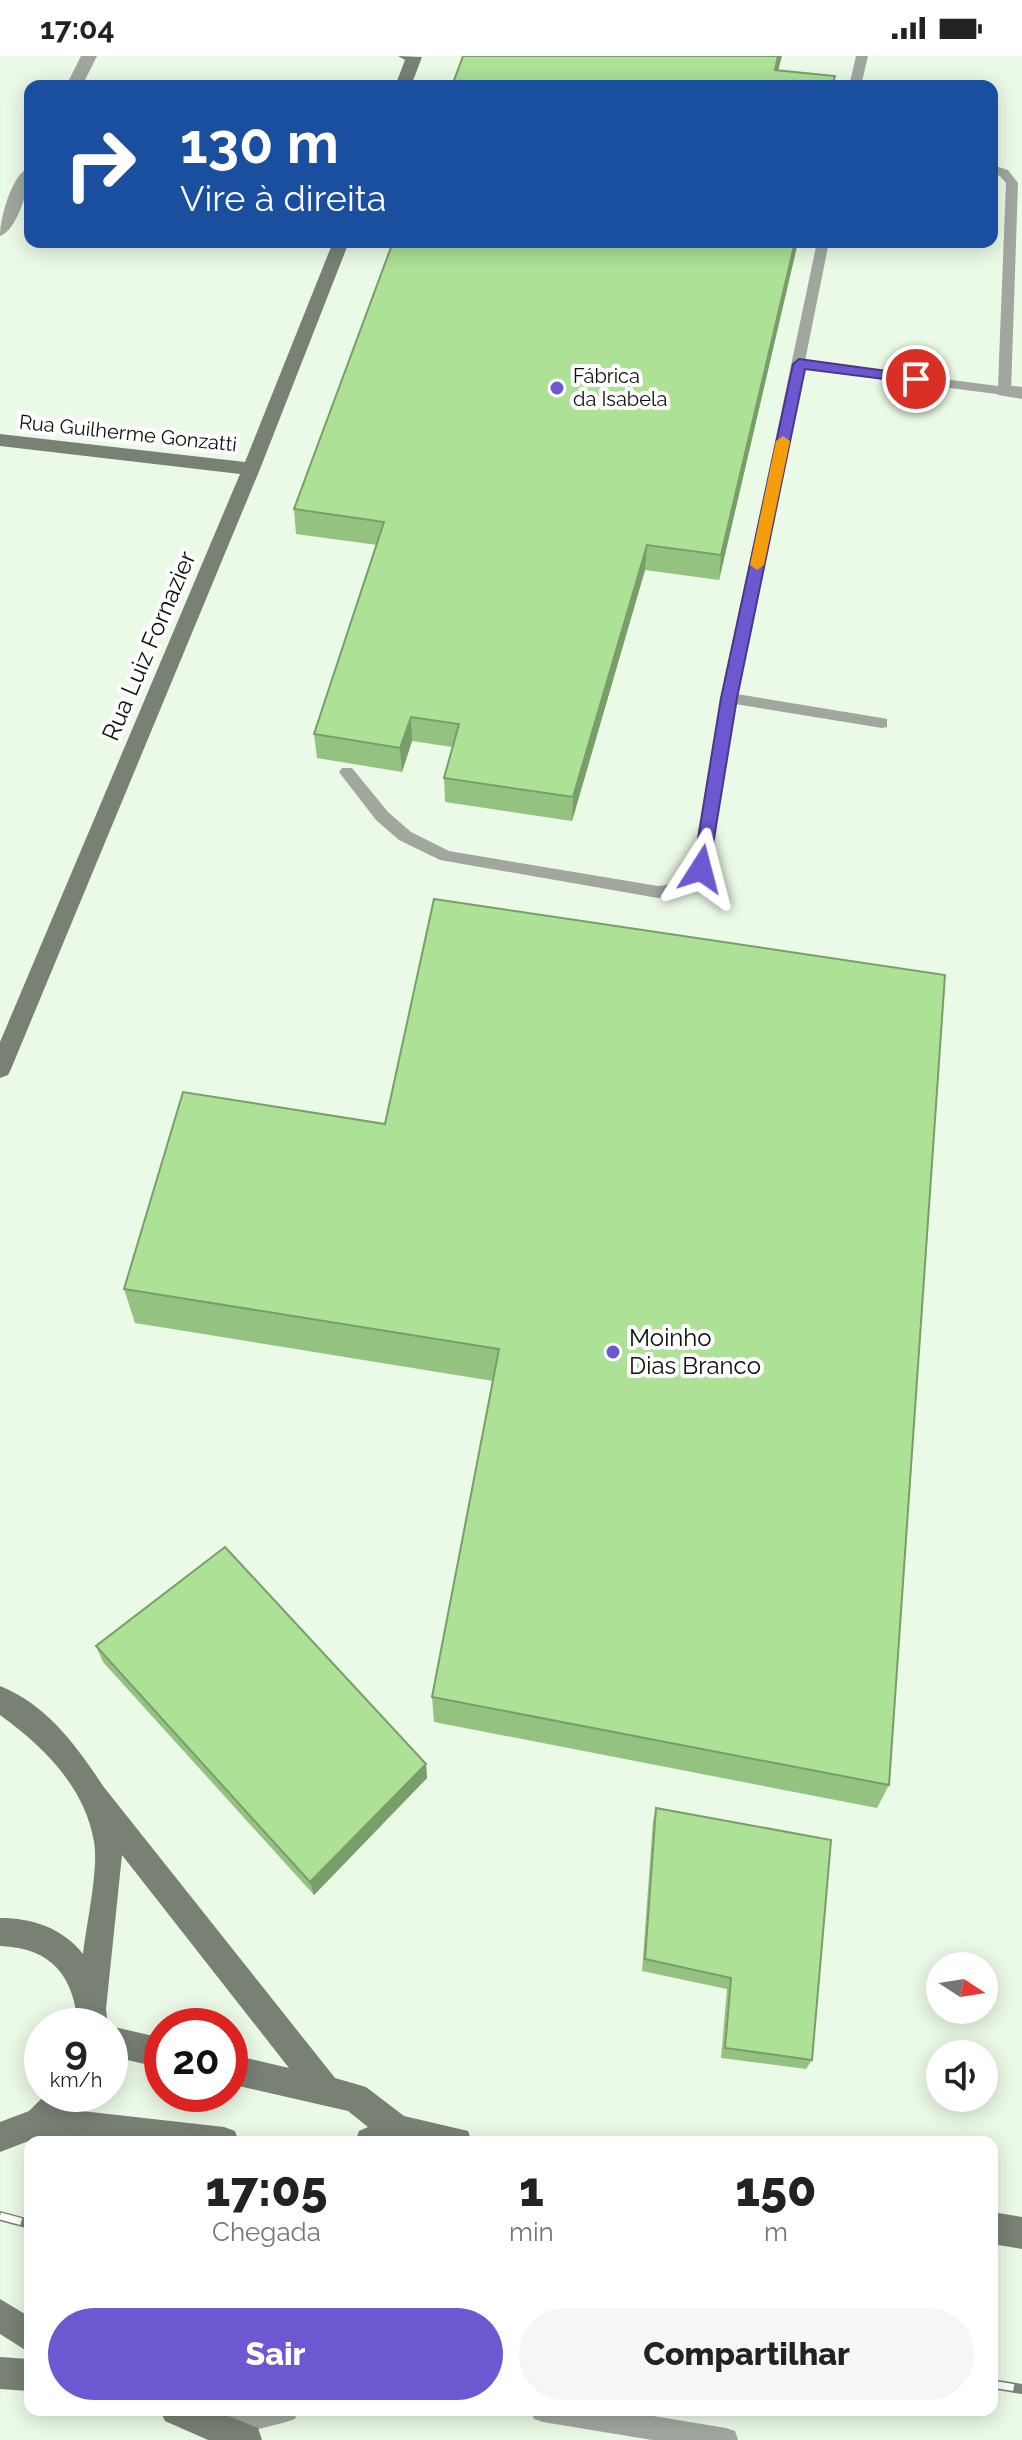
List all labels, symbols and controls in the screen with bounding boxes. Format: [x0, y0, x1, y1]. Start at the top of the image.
text: 17:04 [40, 11, 115, 46]
text: 130 m [180, 110, 339, 176]
icon: right [48, 112, 152, 216]
text: Vire à direita [180, 177, 386, 219]
pin [882, 345, 950, 413]
icon: arrive [894, 357, 938, 401]
place label: Fábrica da Isabela [573, 364, 667, 411]
marker: Fábrica da Isabela [548, 379, 566, 397]
street label: Rua Guilherme Gonzatti [18, 410, 238, 456]
street label: Rua Luiz Fornazier [96, 546, 202, 745]
position arrow [659, 827, 743, 911]
place label: Moinho Dias Branco [629, 1323, 761, 1380]
marker: Moinho Dias Branco [604, 1343, 622, 1361]
north arrow [926, 1952, 998, 2024]
map controls [926, 1952, 998, 2112]
speed limit sign: 20 [144, 2008, 248, 2112]
text: 9 [64, 2026, 88, 2073]
button: sound [926, 2040, 998, 2112]
text: km/h [50, 2068, 102, 2092]
text: 17:05 [206, 2161, 327, 2217]
text: 1 [519, 2161, 544, 2217]
text: 150 [735, 2161, 816, 2217]
text: Chegada [212, 2217, 321, 2247]
text: min [509, 2217, 554, 2247]
text: m [764, 2217, 788, 2247]
button: Sair [48, 2308, 503, 2400]
button: Compartilhar [519, 2308, 974, 2400]

